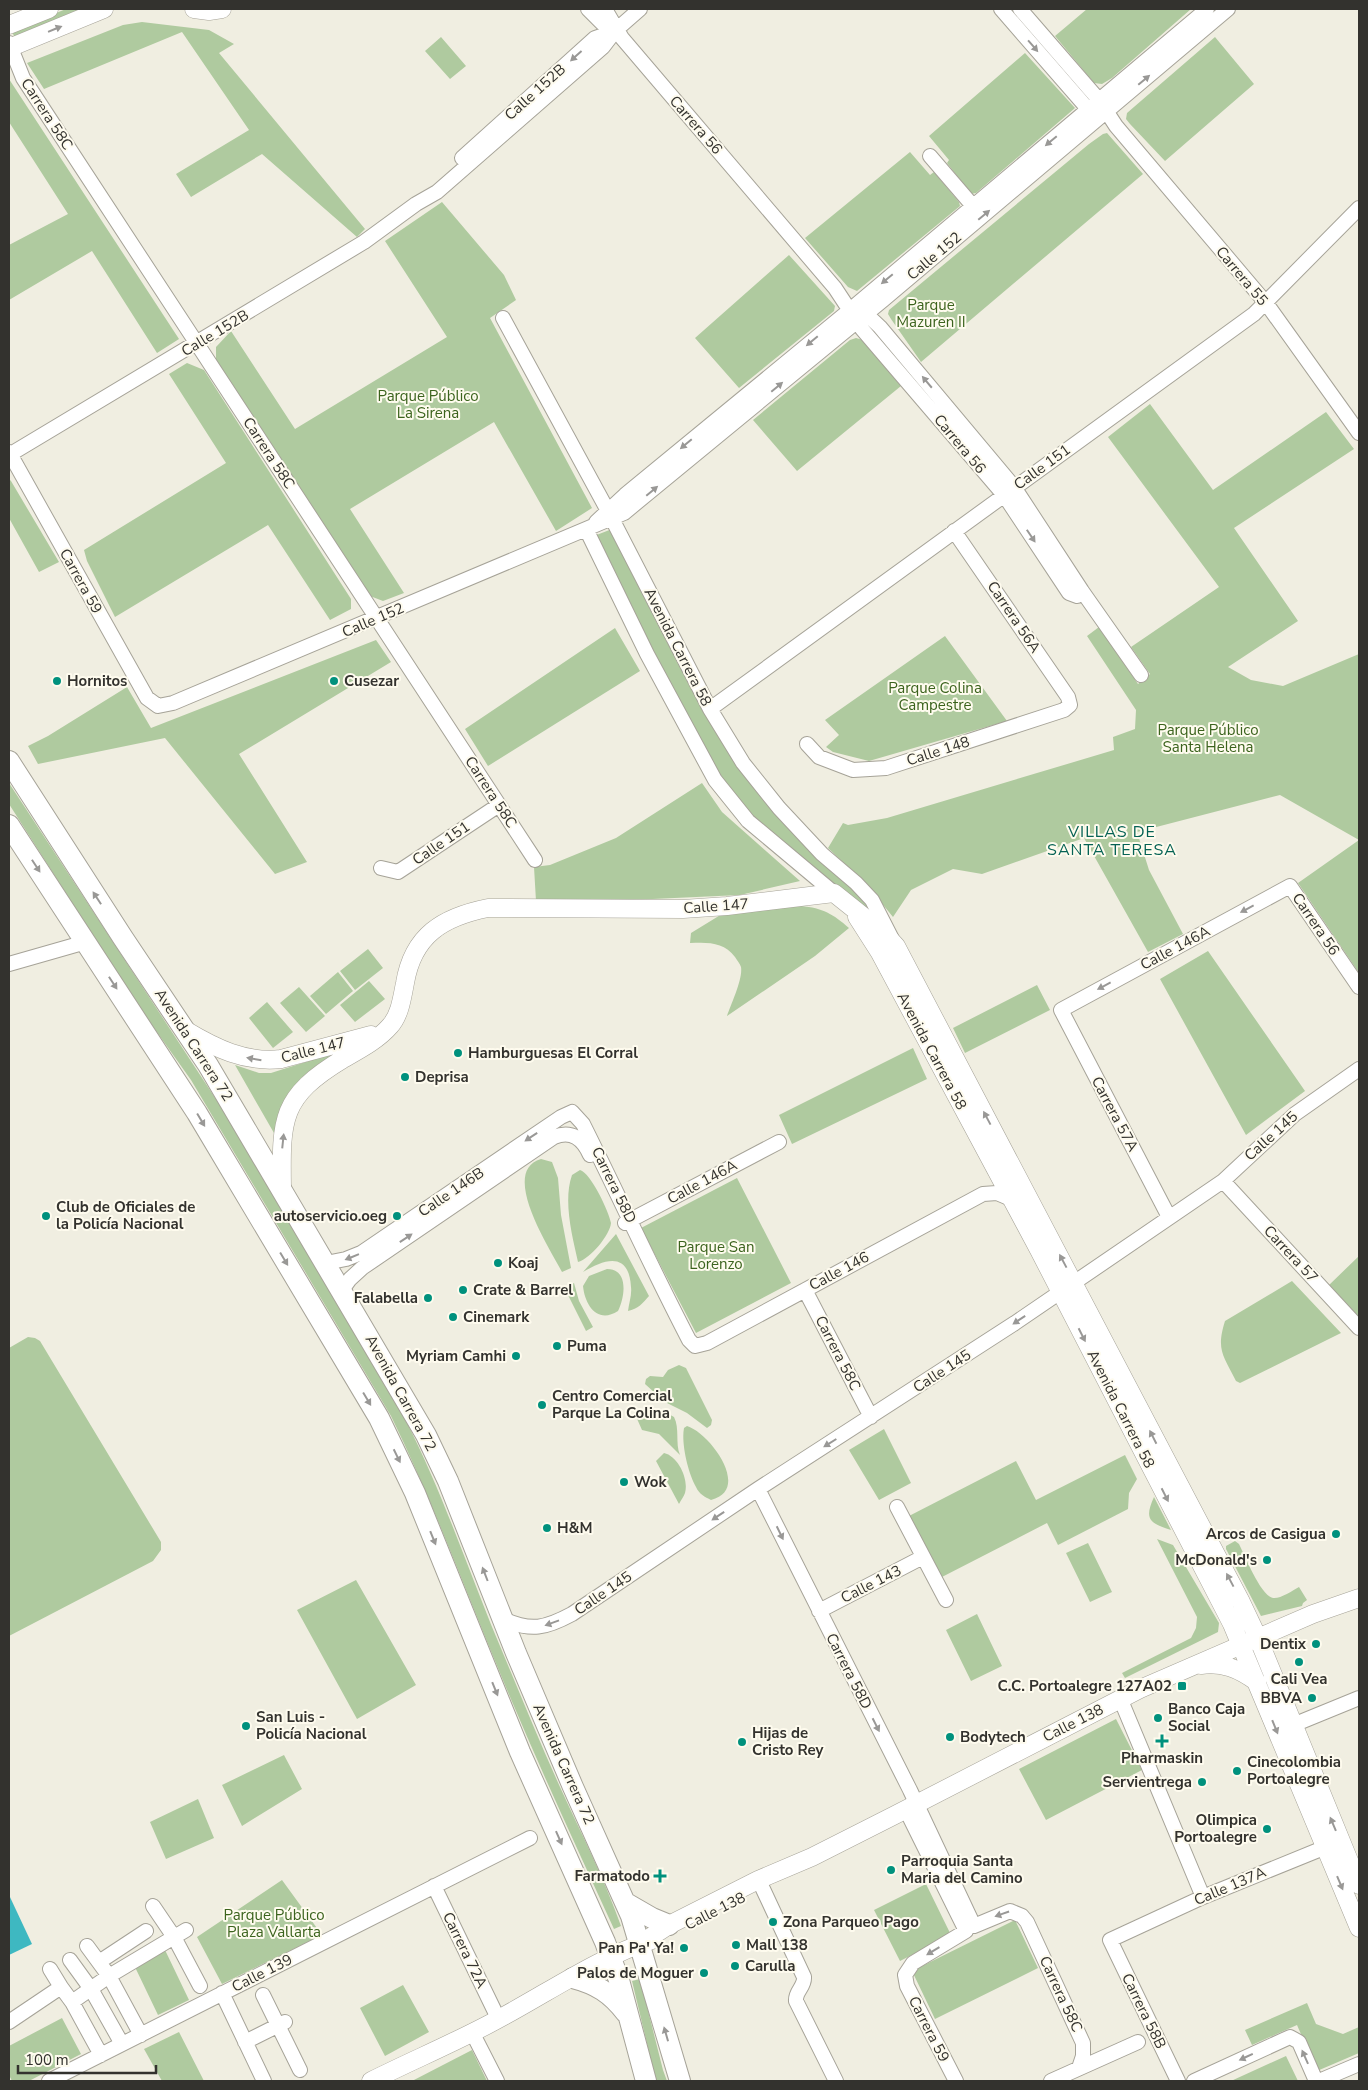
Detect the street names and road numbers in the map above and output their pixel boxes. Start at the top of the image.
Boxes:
street label: Calle 152B [500,59,570,125]
street label: Carrera 58C [16,74,78,154]
street label: Carrera 56 [665,91,727,159]
street label: Calle 152 [903,227,965,285]
street label: Carrera 55 [1211,242,1273,310]
street label: Calle 152B [177,305,253,361]
street label: Carrera 56 [929,410,991,478]
street label: Carrera 58C [238,413,300,493]
street label: Calle 151 [1010,440,1074,494]
street label: Carrera 59 [55,545,107,617]
street label: Carrera 56A [983,577,1045,657]
street label: Avenida Carrera 58 [640,584,716,710]
street label: Calle 152 [339,598,407,642]
street label: Calle 148 [904,731,972,771]
street label: Carrera 58C [460,752,522,832]
street label: Calle 151 [408,816,474,870]
street label: Carrera 56 [1288,889,1344,959]
street label: Calle 147 [683,894,749,918]
street label: Calle 146A [1137,921,1213,975]
street label: Avenida Carrera 72 [150,985,238,1105]
street label: Avenida Carrera 58 [893,989,971,1113]
street label: Calle 147 [279,1032,347,1068]
street label: Carrera 57A [1087,1073,1143,1155]
street label: Calle 145 [1240,1107,1302,1165]
street label: Carrera 58D [587,1143,641,1227]
street label: Calle 146A [664,1155,740,1209]
street label: Calle 146B [414,1163,488,1221]
street label: Carrera 57 [1259,1221,1323,1287]
street label: Calle 146 [805,1247,873,1295]
street label: Carrera 58C [811,1312,865,1394]
street label: Avenida Carrera 72 [361,1331,441,1455]
street label: Calle 145 [909,1345,975,1397]
street label: Avenida Carrera 58 [1083,1346,1159,1472]
street label: Calle 143 [837,1560,905,1608]
street label: Calle 145 [570,1566,636,1620]
street label: Carrera 58D [821,1630,877,1712]
street label: Calle 138 [1039,1699,1107,1747]
street label: Avenida Carrera 72 [528,1700,600,1828]
street label: Calle 137A [1191,1862,1269,1910]
street label: Calle 138 [681,1887,749,1935]
street label: Carrera 72A [438,1909,492,1991]
street label: Calle 139 [228,1949,296,1997]
street label: Carrera 58C [1035,1953,1087,2035]
street label: Carrera 58B [1117,1970,1171,2052]
street label: Carrera 59 [904,1993,954,2065]

